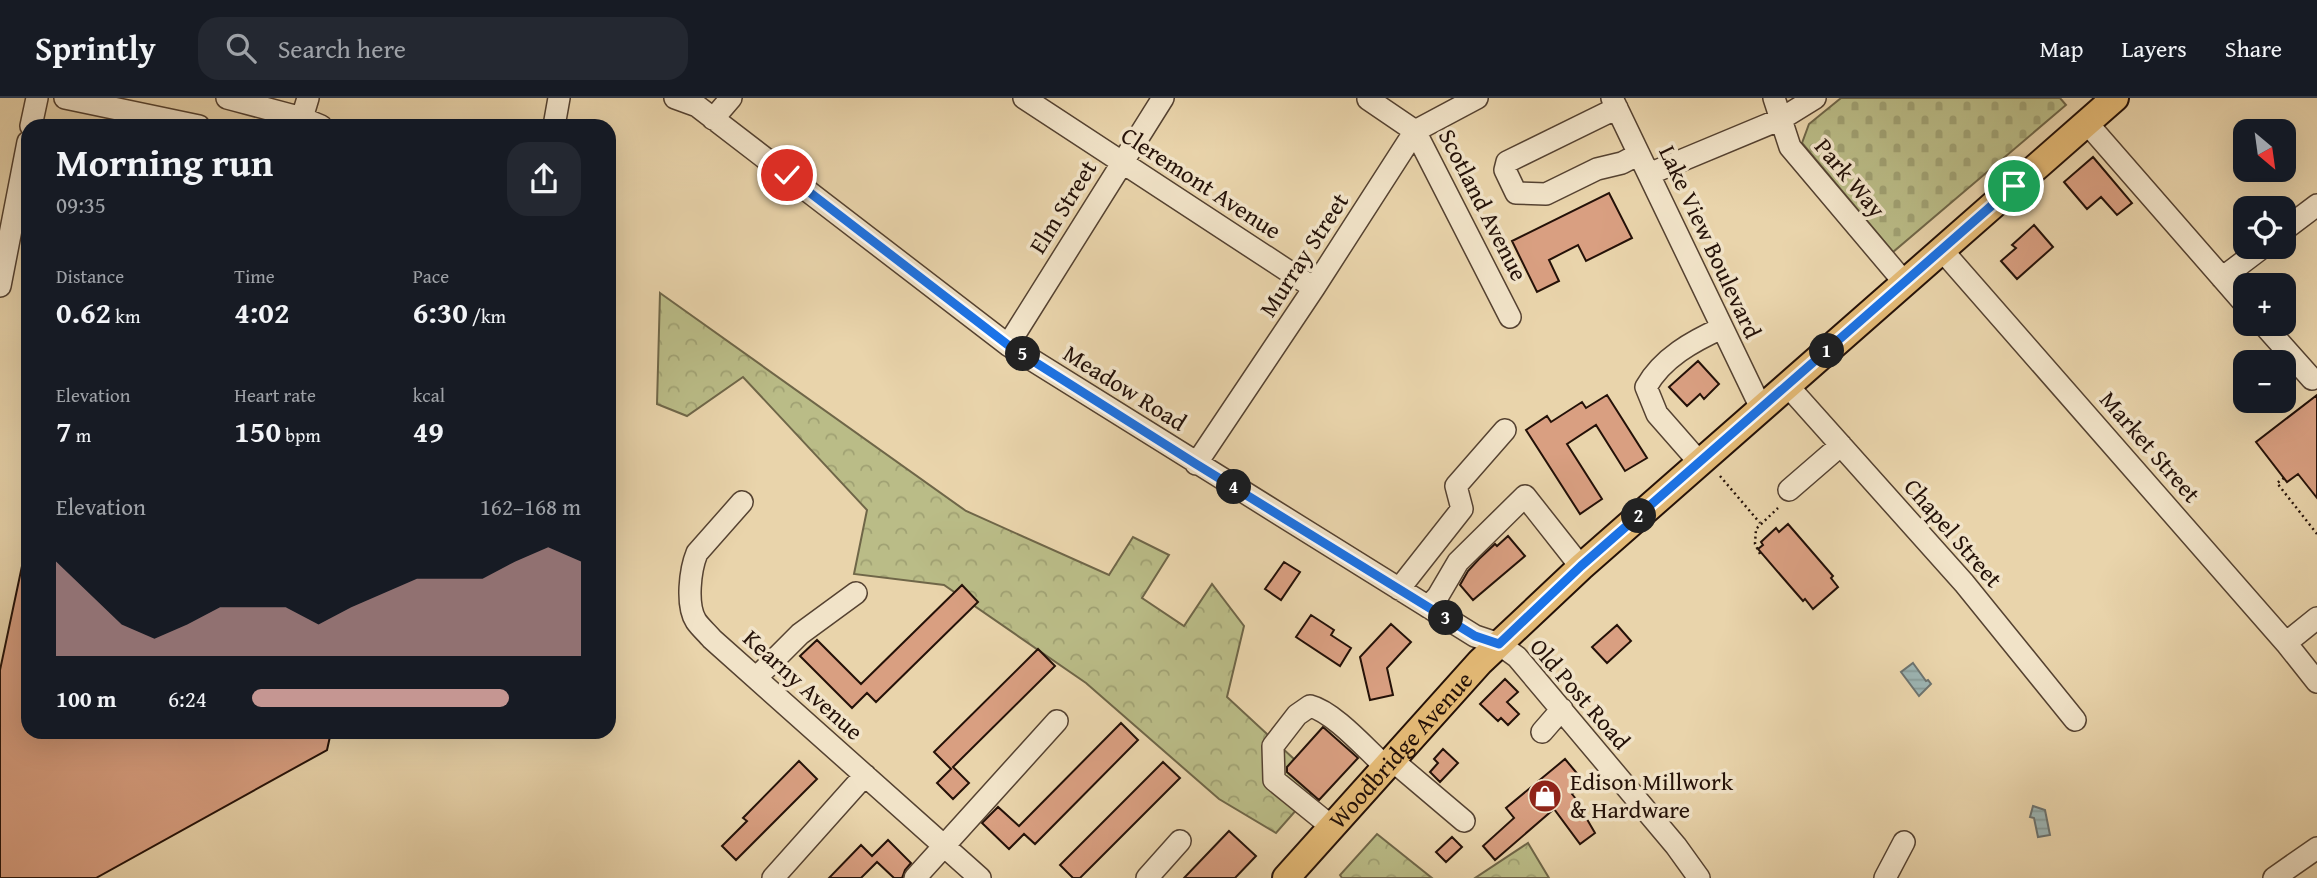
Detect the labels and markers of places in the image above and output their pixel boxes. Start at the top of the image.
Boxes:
pin [757,145,817,205]
pin [1984,156,2044,216]
pin: 1 [1810,334,1844,368]
pin: 5 [1006,336,1040,372]
pin: 4 [1216,470,1252,504]
pin: 2 [1622,498,1656,534]
pin: 3 [1428,601,1464,636]
place label: Edison Millwork & Hardware [1570,764,1734,827]
shop icon: Edison Millwork & Hardware [1526,777,1564,815]

